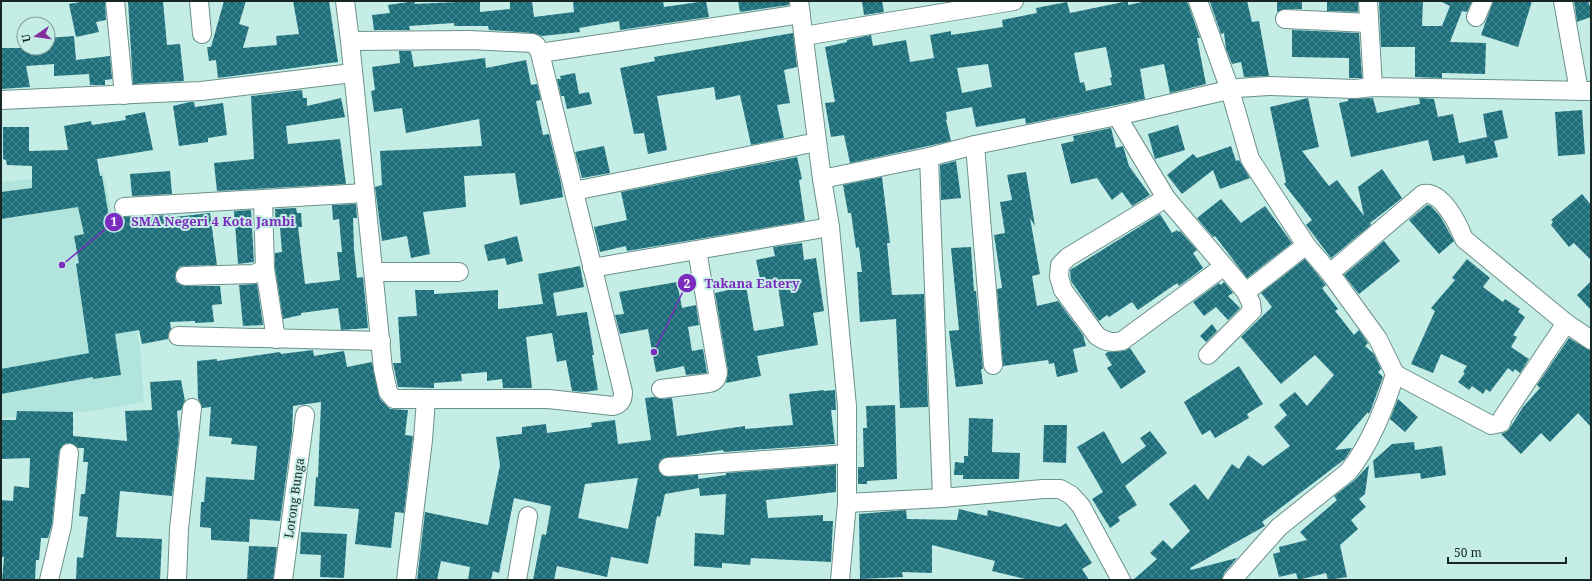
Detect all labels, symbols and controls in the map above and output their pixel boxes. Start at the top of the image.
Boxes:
north arrow [16,16,56,56]
text: U [17,32,34,44]
callout: SMA Negeri 4 Kota Jambi [104,209,303,234]
text: SMA Negeri 4 Kota Jambi [131,212,295,230]
text: 1 [111,213,118,230]
callout: Takana Eatery [677,271,808,296]
text: Takana Eatery [704,274,800,292]
text: 2 [684,275,691,292]
street label: Lorong Bunga [280,457,308,539]
scale bar [1448,539,1566,565]
text: 50 m [1454,544,1482,561]

